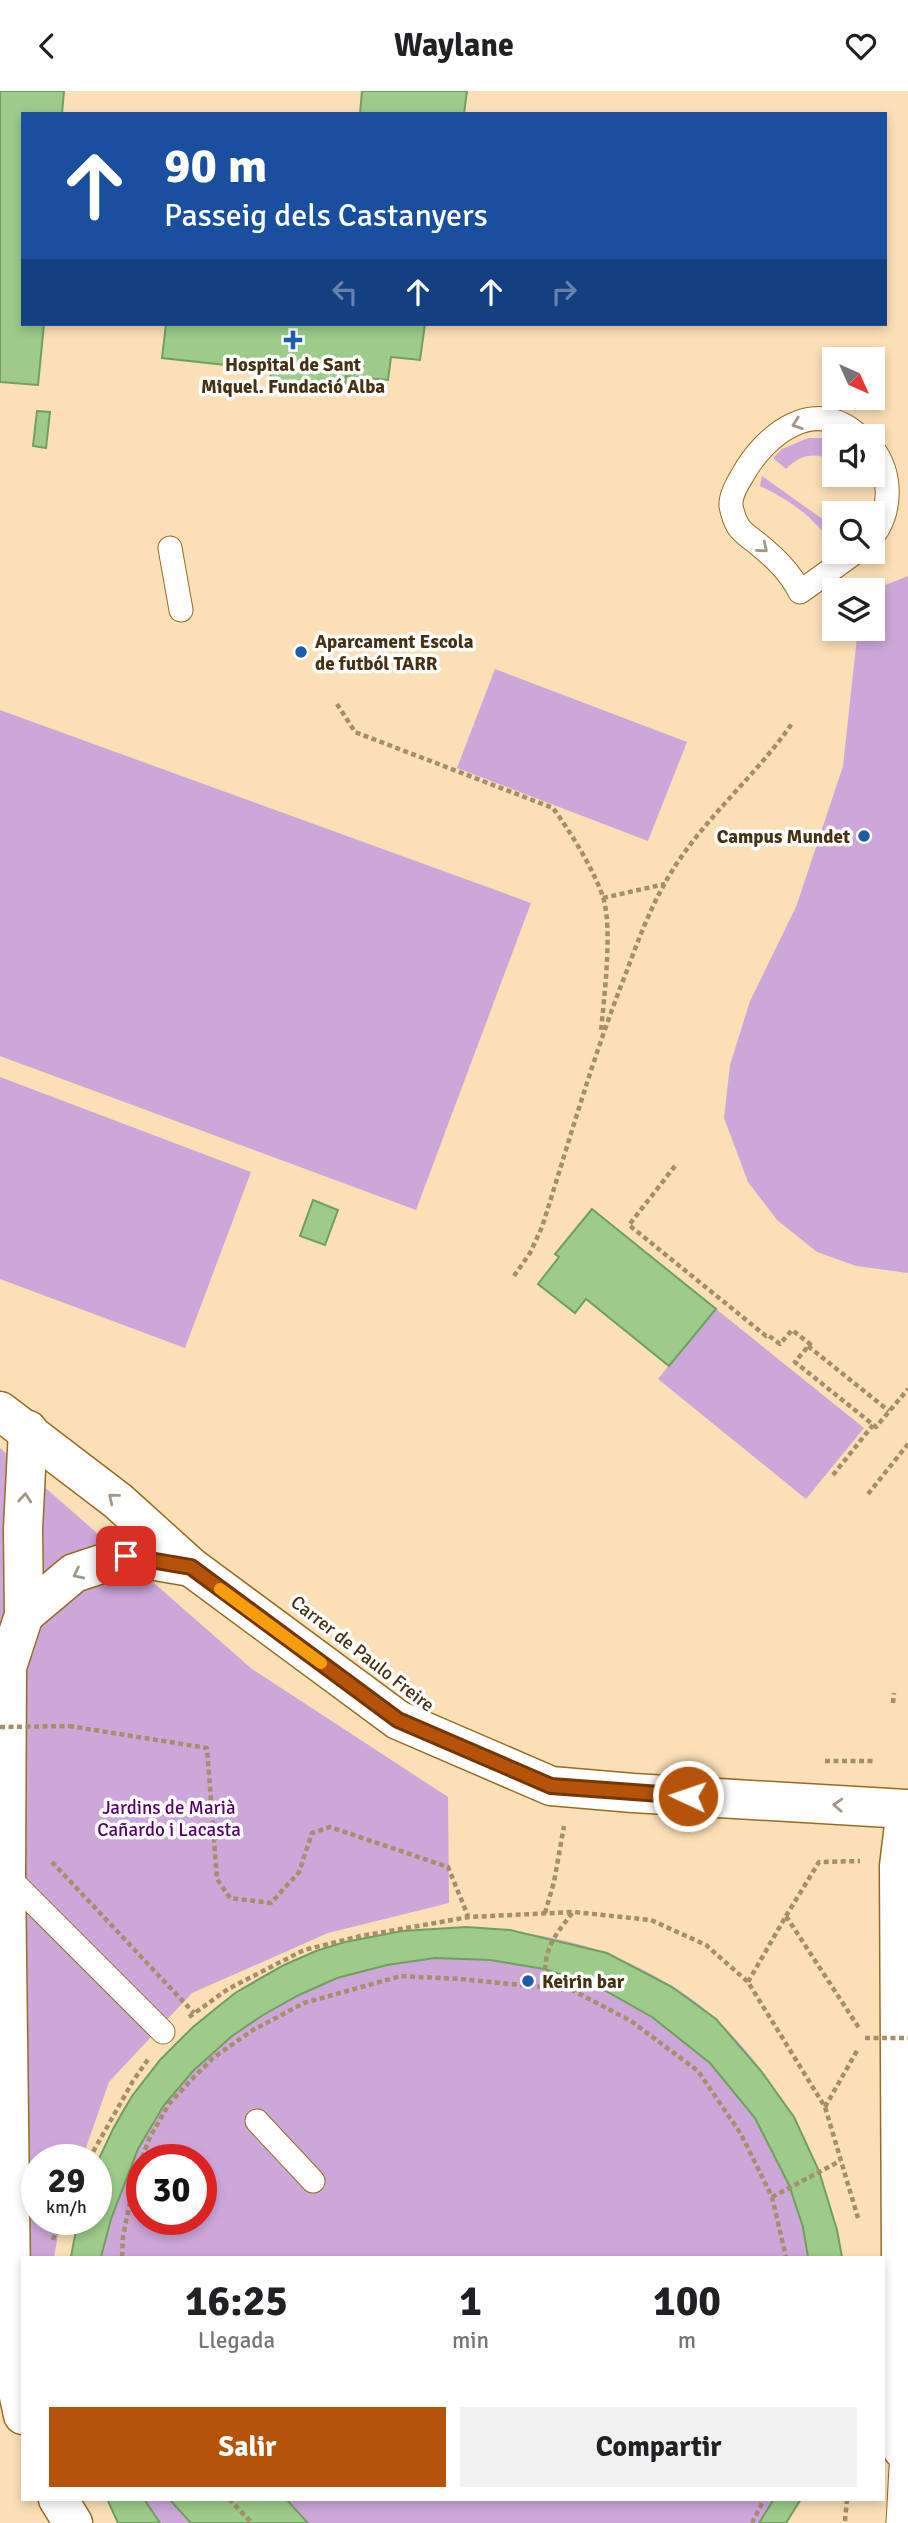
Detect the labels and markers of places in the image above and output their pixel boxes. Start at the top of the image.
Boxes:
marker: Hospital de Sant Miquel. Fundació Alba [283,330,303,350]
place label: Hospital de Sant Miquel. Fundació Alba [201,353,385,399]
place label: Aparcament Escola de futból TARR [315,630,474,676]
marker: Aparcament Escola de futból TARR [293,644,309,660]
place label: Campus Mundet [717,825,850,849]
marker: Campus Mundet [856,828,872,844]
pin [96,1526,156,1586]
place label: Keirin bar [542,1970,625,1994]
marker: Keirin bar [520,1973,536,1989]

